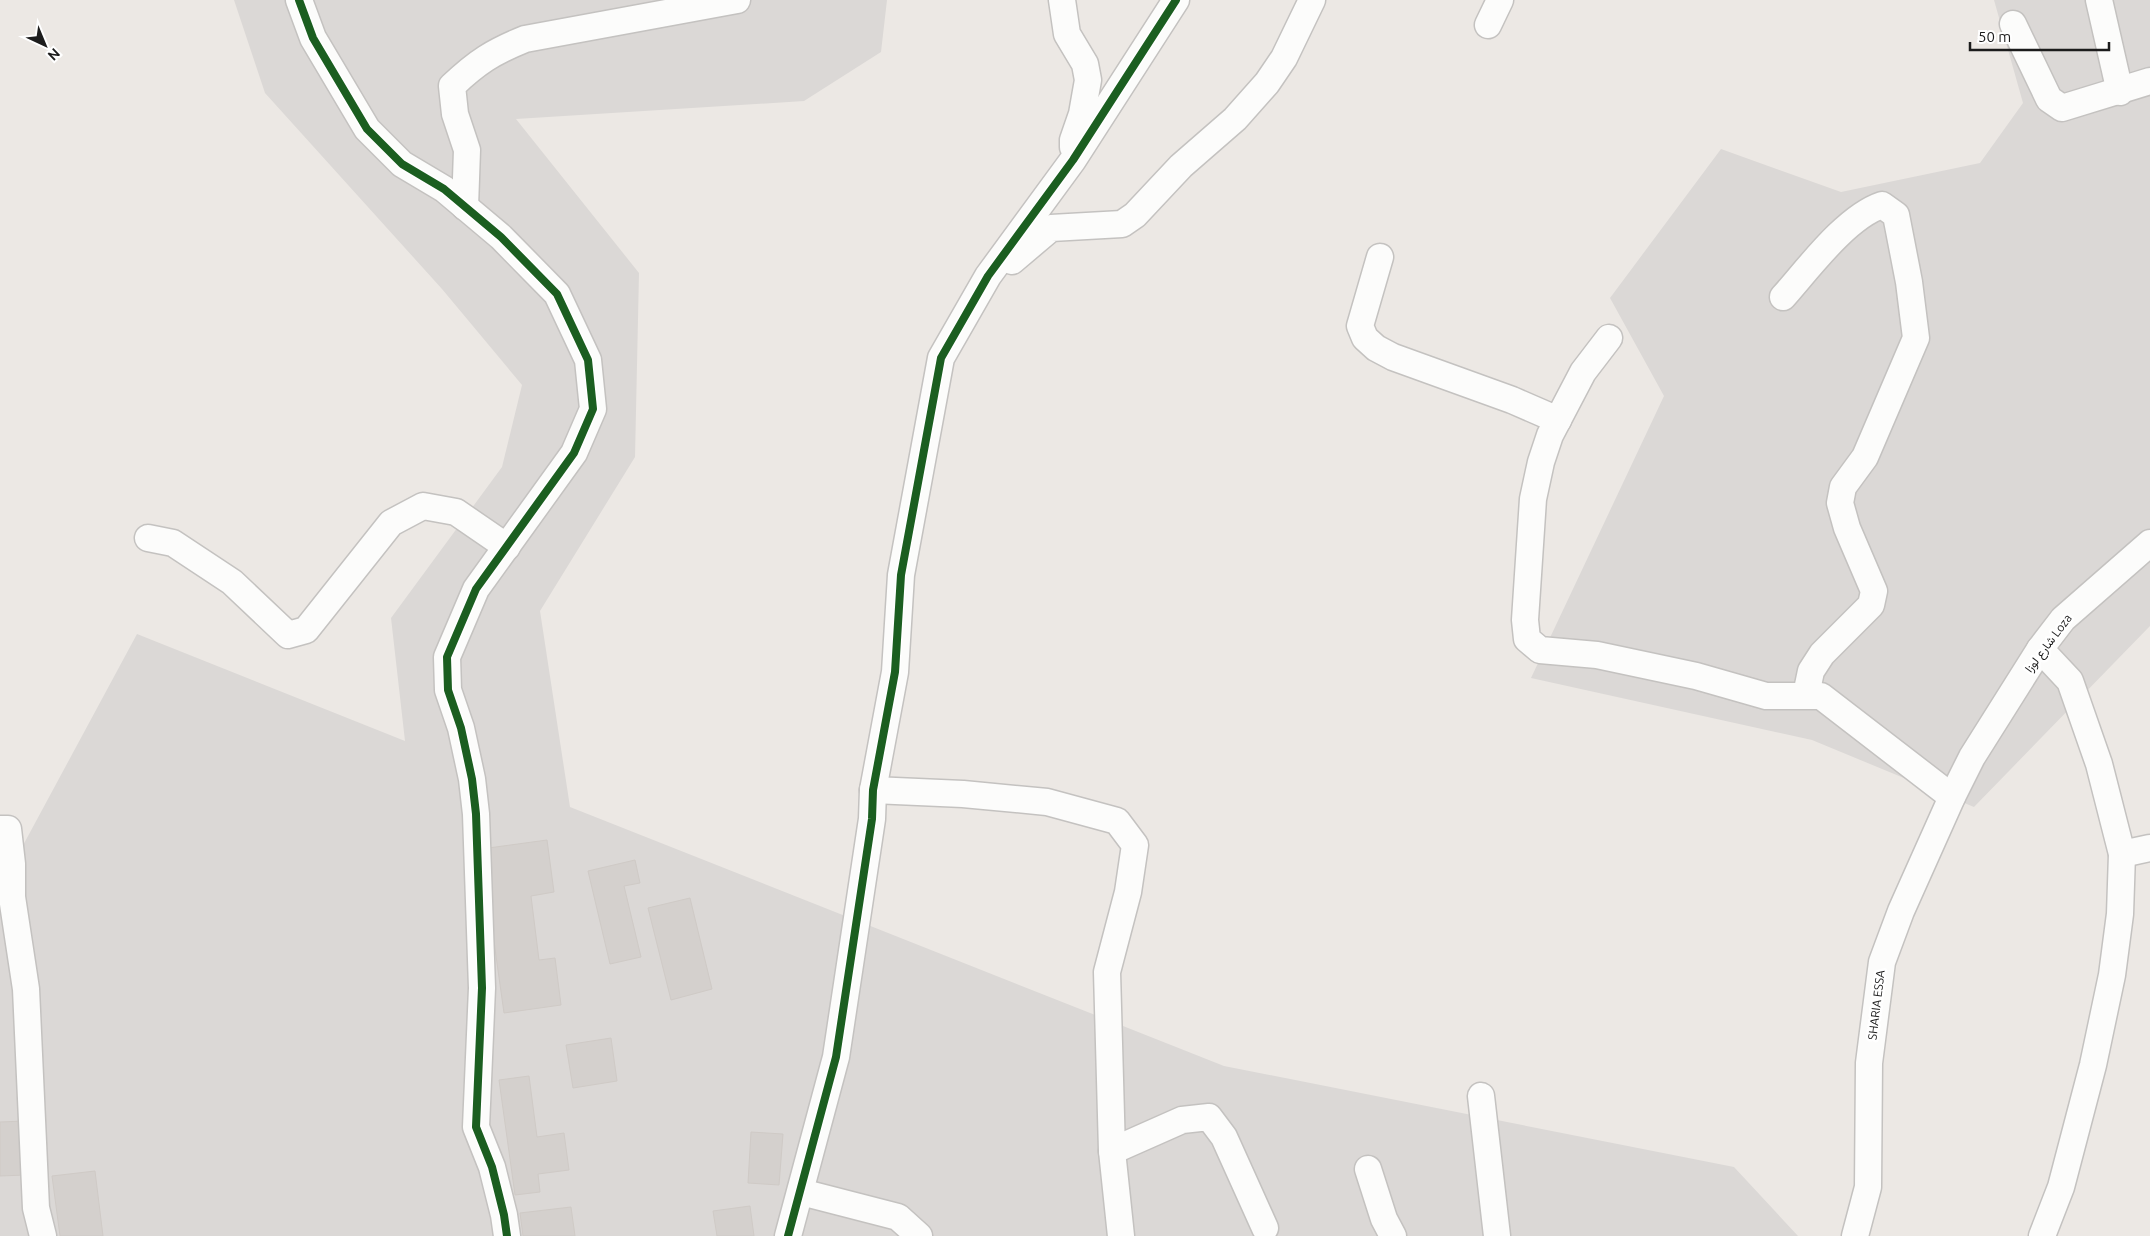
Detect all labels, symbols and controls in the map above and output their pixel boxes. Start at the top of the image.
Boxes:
north arrow [20,20,70,70]
scale bar [1970,20,2109,52]
text: 50 m [1978,28,2011,45]
text: N [45,45,63,64]
street label: شارع لوزا Loza [2022,611,2076,676]
street label: SHARIA ESSA [1865,969,1887,1041]

